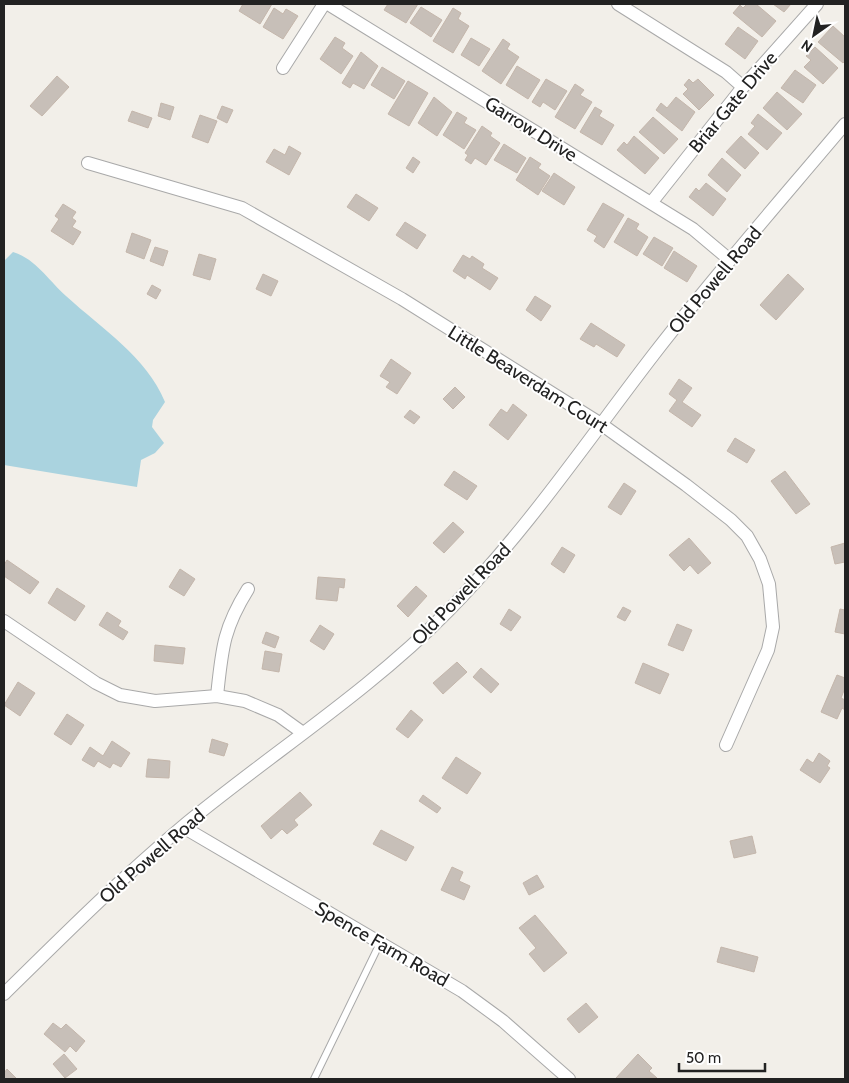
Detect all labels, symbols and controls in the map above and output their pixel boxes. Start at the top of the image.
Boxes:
north arrow [789,10,839,60]
text: N [798,36,816,56]
street label: Briar Gate Drive [684,46,782,157]
street label: Garrow Drive [481,92,582,167]
street label: Old Powell Road [664,222,766,338]
street label: Little Beaverdam Court [444,320,613,438]
street label: Old Powell Road [407,538,515,650]
street label: Old Powell Road [94,804,210,908]
street label: Spence Farm Road [311,896,453,992]
scale bar [679,1040,765,1072]
text: 50 m [686,1049,721,1067]

